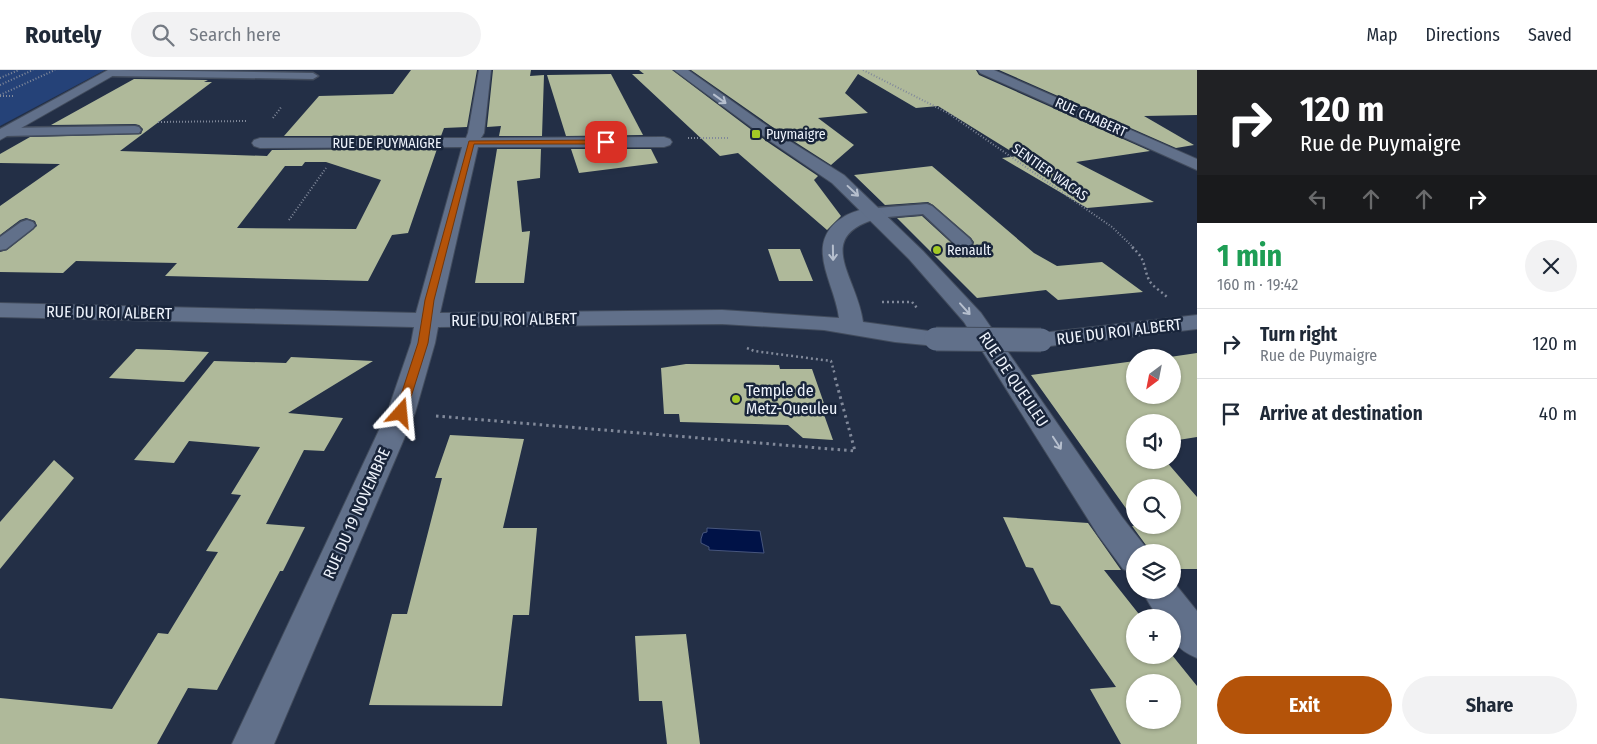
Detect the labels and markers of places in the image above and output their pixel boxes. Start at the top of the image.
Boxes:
pin [585,121,627,163]
place label: Puymaigre [766,126,826,143]
marker: Puymaigre [750,128,762,140]
place label: Renault [947,242,992,259]
marker: Renault [931,244,943,256]
place label: Temple de Metz-Queuleu [746,381,837,418]
marker: Temple de Metz-Queuleu [730,393,742,405]

